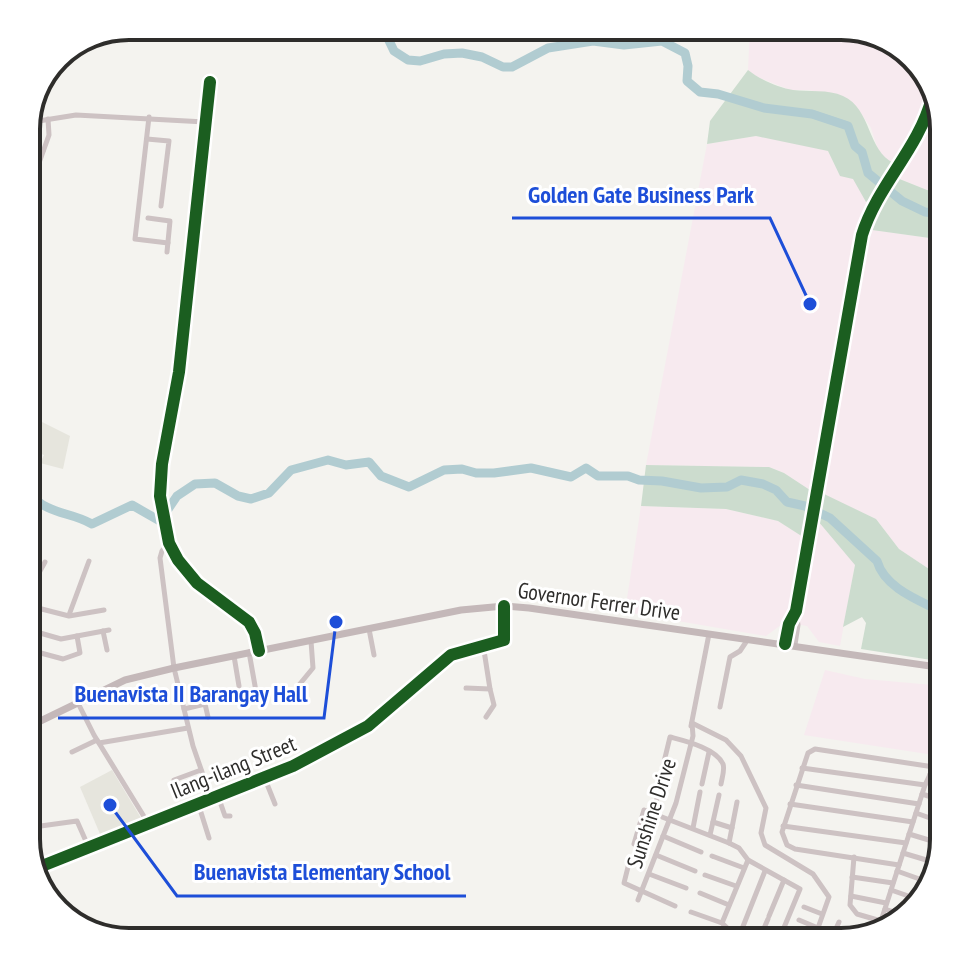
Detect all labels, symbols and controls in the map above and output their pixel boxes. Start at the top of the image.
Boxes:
callout: Golden Gate Business Park [512,170,770,218]
text: Golden Gate Business Park [528,179,754,210]
street label: Governor Ferrer Drive [516,576,682,626]
callout: Buenavista II Barangay Hall [58,670,324,718]
text: Buenavista II Barangay Hall [74,678,308,709]
street label: Ilang-ilang Street [166,729,300,805]
street label: Sunshine Drive [620,755,682,871]
callout: Buenavista Elementary School [177,848,466,896]
text: Buenavista Elementary School [194,856,450,887]

